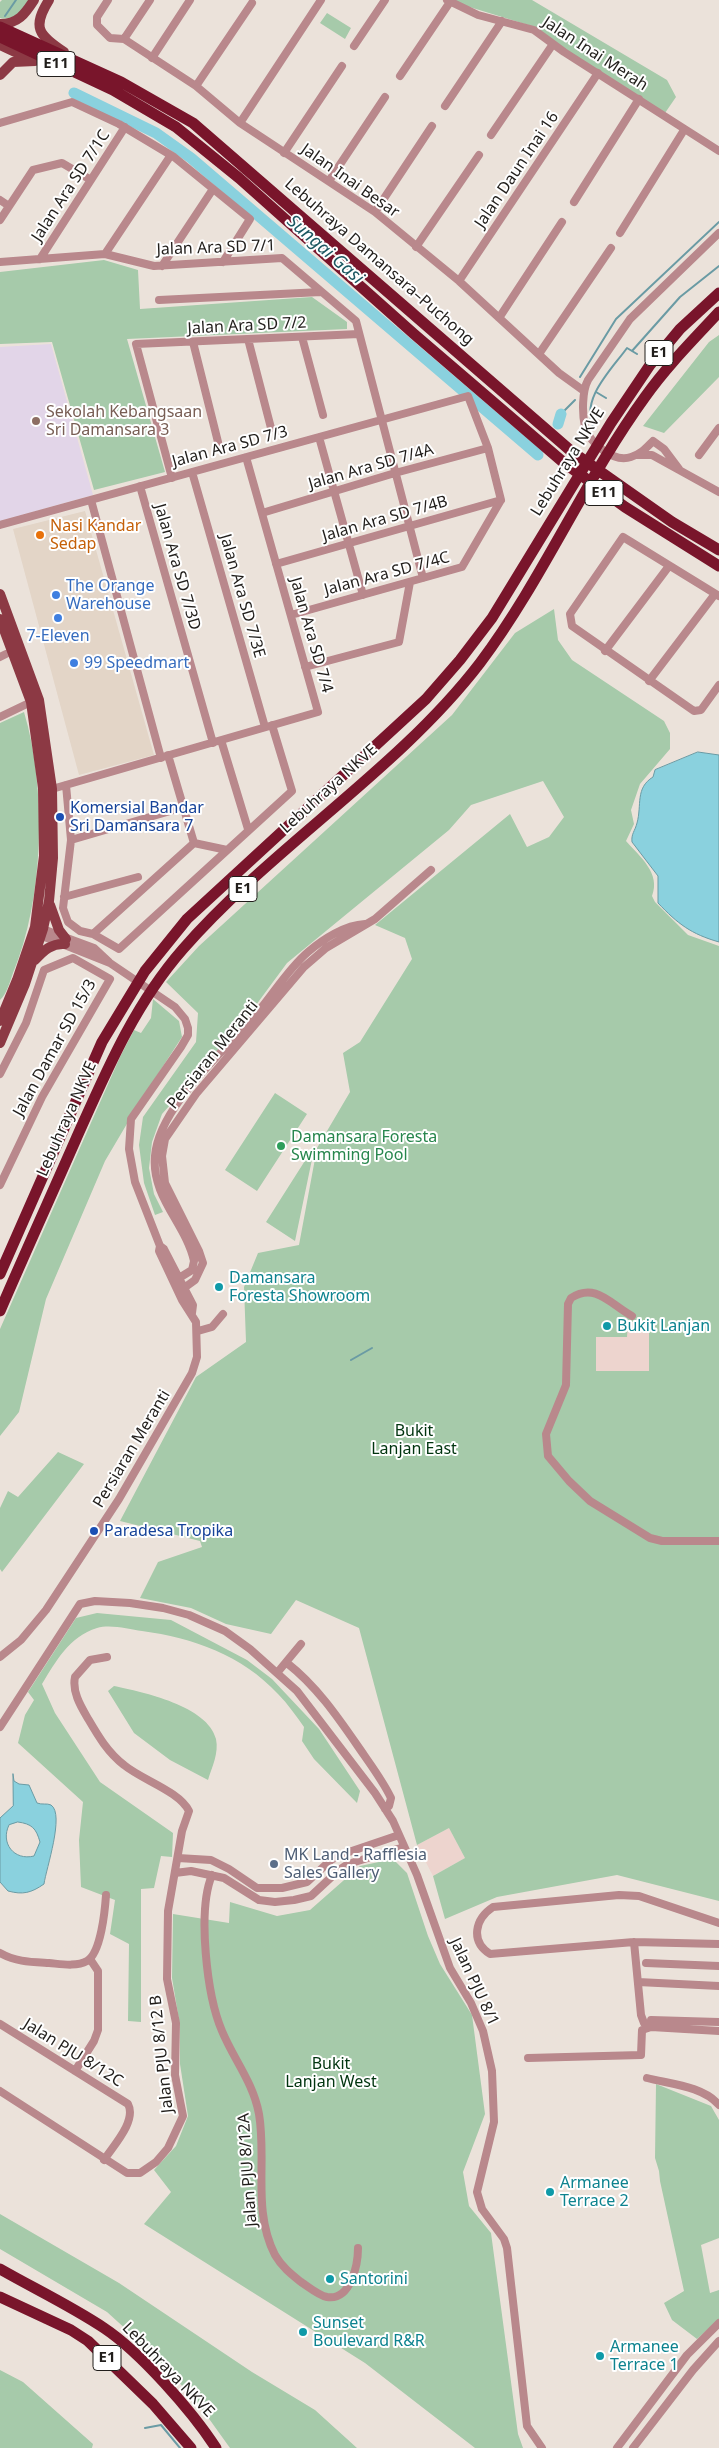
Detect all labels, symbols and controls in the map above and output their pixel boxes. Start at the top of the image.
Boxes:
street label: Jalan Inai Merah [539,13,651,95]
road number: E11 [37,52,75,76]
street label: Jalan Daun Inai 16 [471,108,563,232]
street label: Jalan Ara SD 7/1C [28,127,114,245]
street label: Jalan Inai Besar [297,140,403,222]
street label: Lebuhraya Damansara–Puchong [280,175,478,349]
water label: Sungai Gasi [282,211,368,289]
street label: Jalan Ara SD 7/1 [156,236,276,260]
street label: Jalan Ara SD 7/2 [187,313,307,339]
road number: E1 [645,340,673,366]
place label: Sekolah Kebangsaan Sri Damansara 3 [46,402,202,440]
street label: Lebuhraya NKVE [527,404,609,520]
marker: Sekolah Kebangsaan Sri Damansara 3 [30,415,42,427]
street label: Jalan Ara SD 7/3 [170,422,290,472]
street label: Jalan Ara SD 7/4A [306,440,436,494]
road number: E11 [585,480,623,506]
street label: Jalan Ara SD 7/4B [320,492,450,546]
street label: Jalan Ara SD 7/3D [150,502,204,632]
place label: Nasi Kandar Sedap [50,516,141,554]
marker: Nasi Kandar Sedap [34,529,46,541]
street label: Jalan Ara SD 7/3E [215,532,269,660]
street label: Jalan Ara SD 7/4C [322,548,452,600]
street label: Jalan Ara SD 7/4 [285,575,337,695]
place label: The Orange Warehouse [66,576,154,614]
marker: The Orange Warehouse [50,589,62,601]
marker: 7-Eleven [52,612,64,624]
place label: 7-Eleven [26,626,90,646]
place label: 99 Speedmart [84,653,189,673]
marker: 99 Speedmart [68,657,80,669]
street label: Lebuhraya NKVE [276,740,382,838]
place label: Komersial Bandar Sri Damansara 7 [70,798,204,836]
marker: Komersial Bandar Sri Damansara 7 [54,811,66,823]
road number: E1 [229,876,257,902]
street label: Jalan Damar SD 15/3 [9,976,101,1120]
street label: Persiaran Meranti [163,997,263,1113]
street label: Lebuhraya NKVE [33,1058,101,1180]
place label: Damansara Foresta Swimming Pool [291,1127,437,1165]
marker: Damansara Foresta Swimming Pool [275,1140,287,1152]
place label: Damansara Foresta Showroom [229,1268,370,1306]
marker: Damansara Foresta Showroom [213,1281,225,1293]
place label: Bukit Lanjan [617,1316,710,1336]
marker: Bukit Lanjan [601,1320,613,1332]
street label: Persiaran Meranti [89,1387,175,1511]
park label: Bukit Lanjan East [371,1421,457,1459]
place label: Paradesa Tropika [104,1521,233,1541]
marker: Paradesa Tropika [88,1525,100,1537]
place label: MK Land - Rafflesia Sales Gallery [284,1845,427,1883]
marker: MK Land - Rafflesia Sales Gallery [268,1858,280,1870]
street label: Jalan PJU 8/1 [445,1935,503,2029]
street label: Jalan PJU 8/12 B [146,1994,178,2114]
street label: Jalan PJU 8/12C [20,2015,126,2091]
park label: Bukit Lanjan West [285,2054,377,2092]
street label: Jalan PJU 8/12A [234,2112,262,2228]
place label: Armanee Terrace 2 [560,2173,629,2211]
marker: Armanee Terrace 2 [544,2186,556,2198]
place label: Santorini [340,2269,408,2289]
marker: Santorini [324,2273,336,2285]
place label: Sunset Boulevard R&R [313,2313,425,2351]
street label: Lebuhraya NKVE [118,2319,218,2421]
marker: Sunset Boulevard R&R [297,2326,309,2338]
place label: Armanee Terrace 1 [610,2337,679,2375]
road number: E1 [93,2346,121,2370]
marker: Armanee Terrace 1 [594,2350,606,2362]

